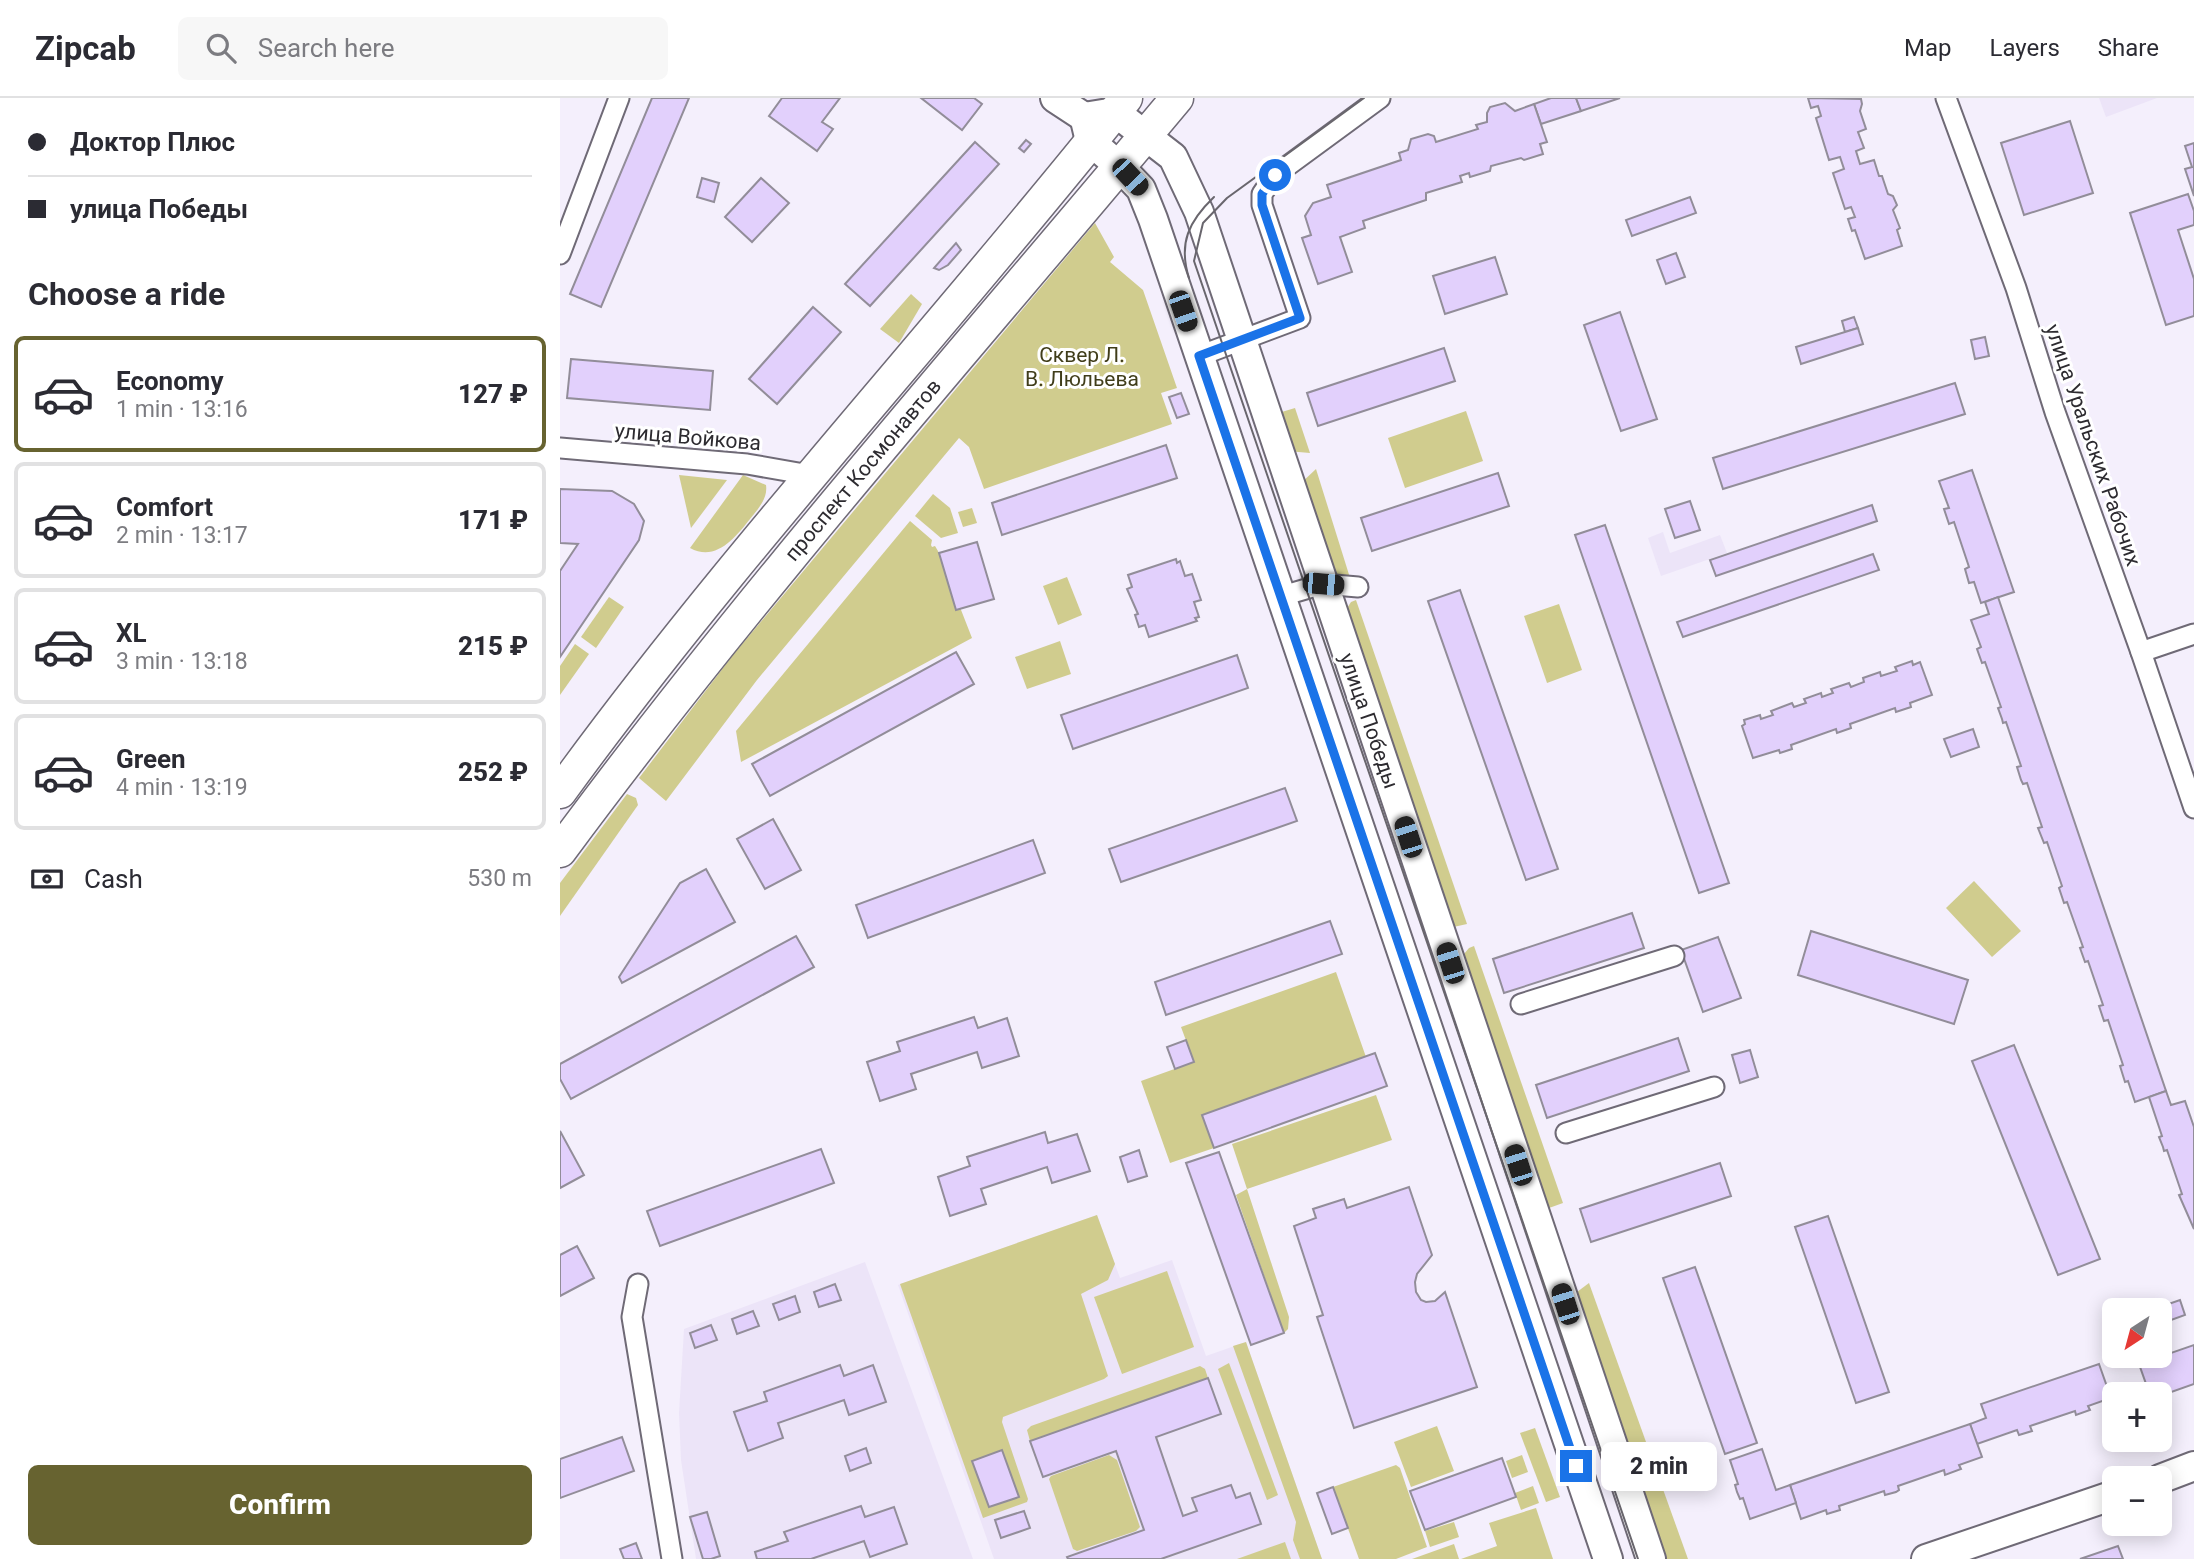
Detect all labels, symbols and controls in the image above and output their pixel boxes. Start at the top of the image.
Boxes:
search box [178,17,668,80]
text: Zipcab [35,29,136,68]
icon: search [202,29,240,67]
text: Search here [258,33,395,63]
text: Map [1904,34,1952,62]
text: Layers [1990,34,2060,62]
text: Share [2098,34,2159,62]
text: Доктор Плюс [70,127,235,157]
car [1108,154,1153,200]
route start [1259,159,1291,191]
text: улица Победы [70,194,248,224]
text: Choose a ride [28,275,225,313]
car [1167,288,1200,334]
street label: улица Уральских Рабочих [2040,321,2146,569]
park label: Сквер Л. В. Люльева [1025,343,1139,391]
icon: car [32,363,95,426]
text: Economy [116,366,223,396]
street label: проспект Космонавтов [780,374,946,566]
text: 127 ₽ [458,379,528,409]
text: 1 min · 13:16 [116,396,248,423]
street label: улица Войкова [614,419,762,455]
icon: car [32,489,95,552]
text: Comfort [116,492,213,522]
text: 171 ₽ [458,505,528,535]
text: 2 min · 13:17 [116,522,248,549]
car [1302,572,1345,596]
icon: car [32,615,95,678]
text: XL [116,618,147,648]
text: 215 ₽ [458,631,528,661]
text: 3 min · 13:18 [116,648,248,675]
street label: улица Победы [1335,650,1403,792]
icon: car [32,741,95,804]
text: Green [116,744,186,774]
text: 252 ₽ [458,757,528,787]
text: 4 min · 13:19 [116,774,248,801]
car [1392,814,1425,860]
icon: cash [28,860,66,898]
text: Cash [84,864,143,894]
text: 530 m [467,865,532,892]
car [1434,940,1467,986]
car [1502,1142,1535,1188]
car [1549,1281,1582,1327]
north arrow [2102,1298,2172,1368]
map controls [2102,1298,2172,1536]
button: + [2102,1382,2172,1452]
callout: 2 min [1600,1442,1716,1490]
route end [1560,1450,1592,1482]
text: 2 min [1630,1453,1688,1480]
button: Confirm [28,1465,532,1545]
button: − [2102,1466,2172,1536]

